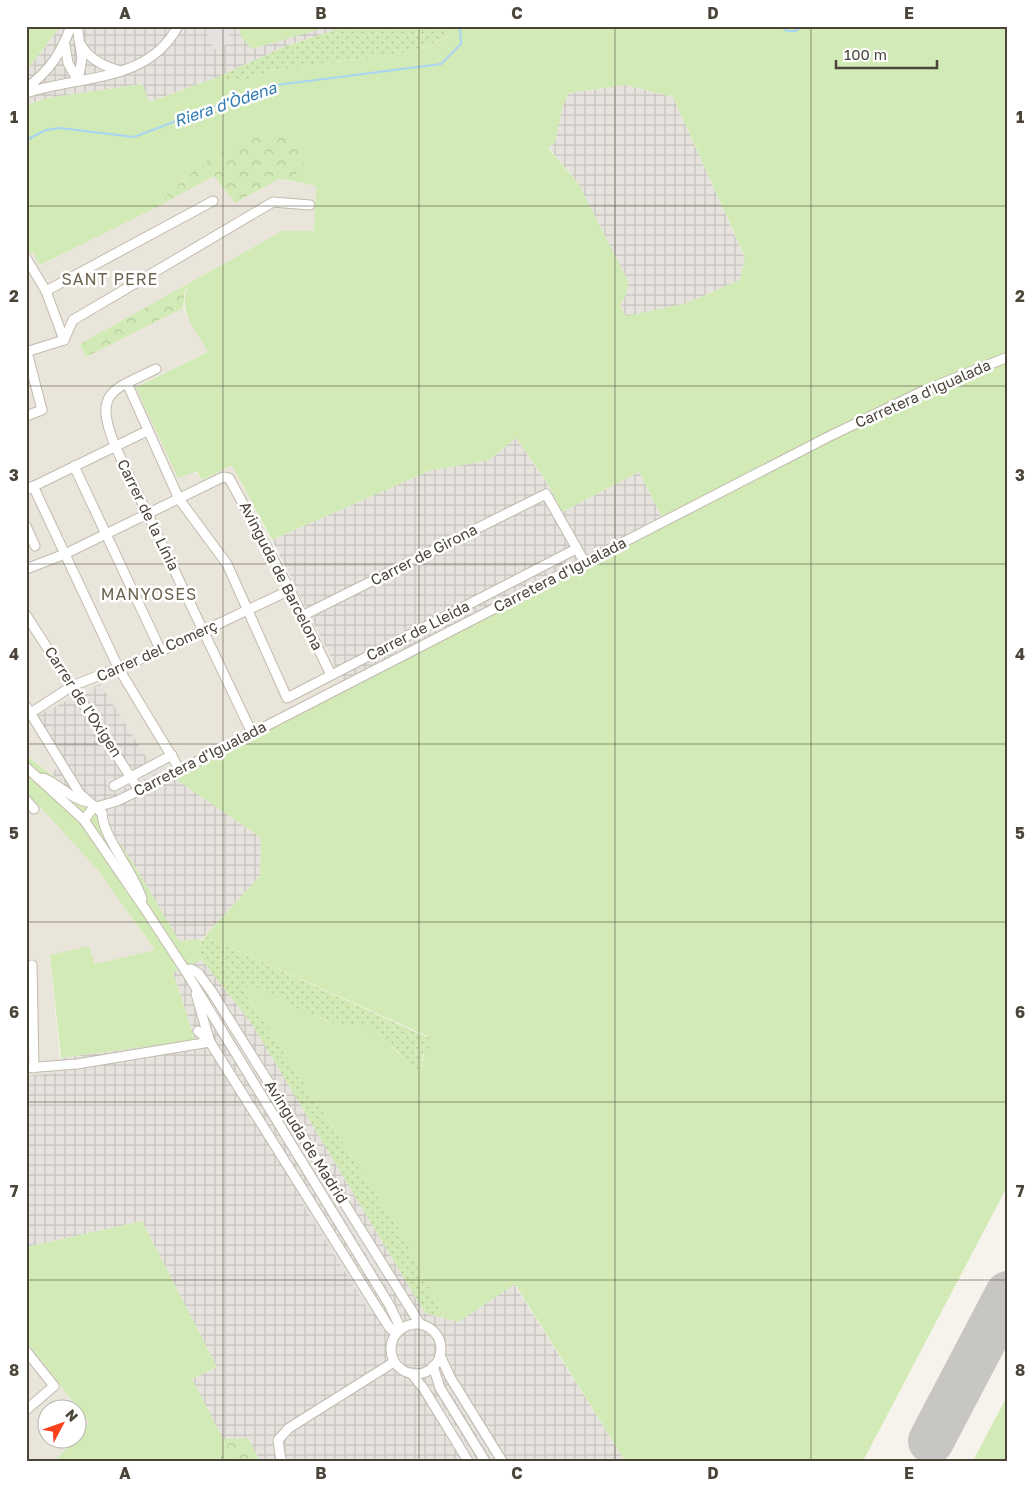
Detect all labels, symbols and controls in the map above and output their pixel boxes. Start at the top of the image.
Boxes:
text: A [119,3,131,23]
text: B [315,3,327,23]
text: C [511,3,523,23]
text: D [707,3,719,23]
text: E [904,3,914,23]
scale bar [836,38,938,70]
text: 100 m [844,45,887,63]
water label: Riera d'Òdena [171,77,280,131]
text: 1 [10,107,18,127]
text: 1 [1016,107,1024,127]
district label: SANT PERE [62,269,158,289]
text: 2 [9,286,19,306]
text: 2 [1015,286,1025,306]
street label: Carretera d'Igualada [852,355,993,431]
street label: Carrer de la Línia [114,456,184,573]
text: 3 [9,465,19,485]
text: 3 [1015,465,1025,485]
street label: Avinguda de Barcelona [236,498,327,653]
street label: Carrer de Girona [367,519,480,589]
street label: Carretera d'Igualada [490,533,629,615]
district label: MANYOSES [101,584,197,604]
street label: Carrer de Lleida [363,596,472,664]
street label: Carrer del Comerç [94,615,220,685]
street label: Carrer de l'Oxigen [41,643,126,760]
text: 4 [9,644,19,664]
text: 4 [1015,644,1025,664]
street label: Carretera d'Igualada [130,717,269,799]
text: 5 [9,823,19,843]
text: 5 [1015,823,1025,843]
text: 6 [9,1002,19,1022]
text: 6 [1015,1002,1025,1022]
street label: Avinguda de Madrid [262,1077,352,1206]
text: 7 [10,1181,19,1201]
text: 7 [1016,1181,1025,1201]
text: 8 [9,1360,19,1380]
text: 8 [1015,1360,1025,1380]
north arrow [38,1400,88,1450]
text: N [62,1406,82,1425]
text: A [119,1463,131,1483]
text: B [315,1463,327,1483]
text: C [511,1463,523,1483]
text: D [707,1463,719,1483]
text: E [904,1463,914,1483]

